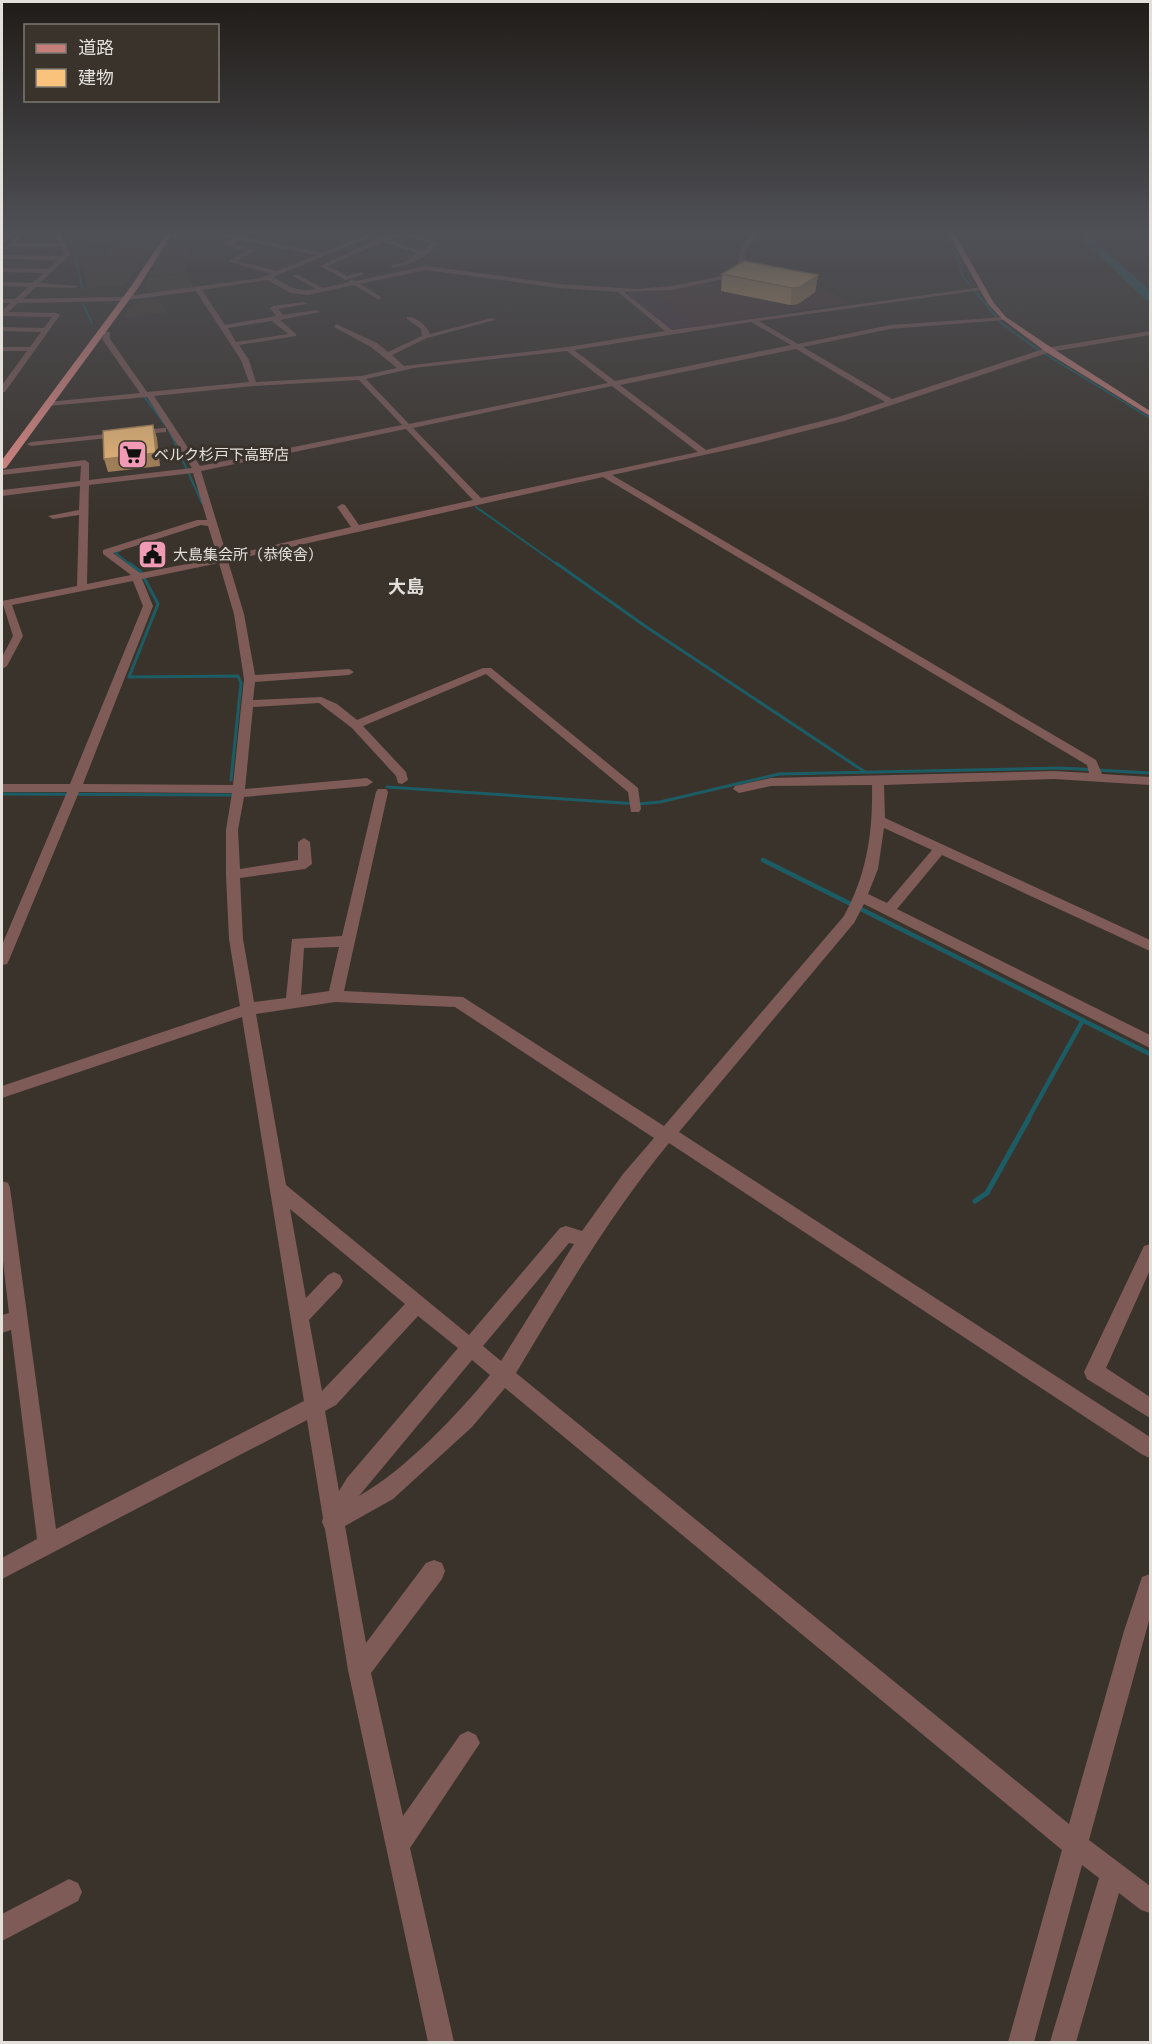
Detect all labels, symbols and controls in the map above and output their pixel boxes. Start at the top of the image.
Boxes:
legend [24,24,219,102]
text: 道路 [78,36,114,59]
text: 建物 [78,66,114,89]
supermarket icon: ベルク杉戸下高野店 [117,439,149,471]
place label: ベルク杉戸下高野店 [154,445,289,464]
public building icon: 大島集会所（恭倹舎） [136,539,168,571]
place label: 大島集会所（恭倹舎） [173,545,323,564]
district label: 大島 [388,575,424,598]

